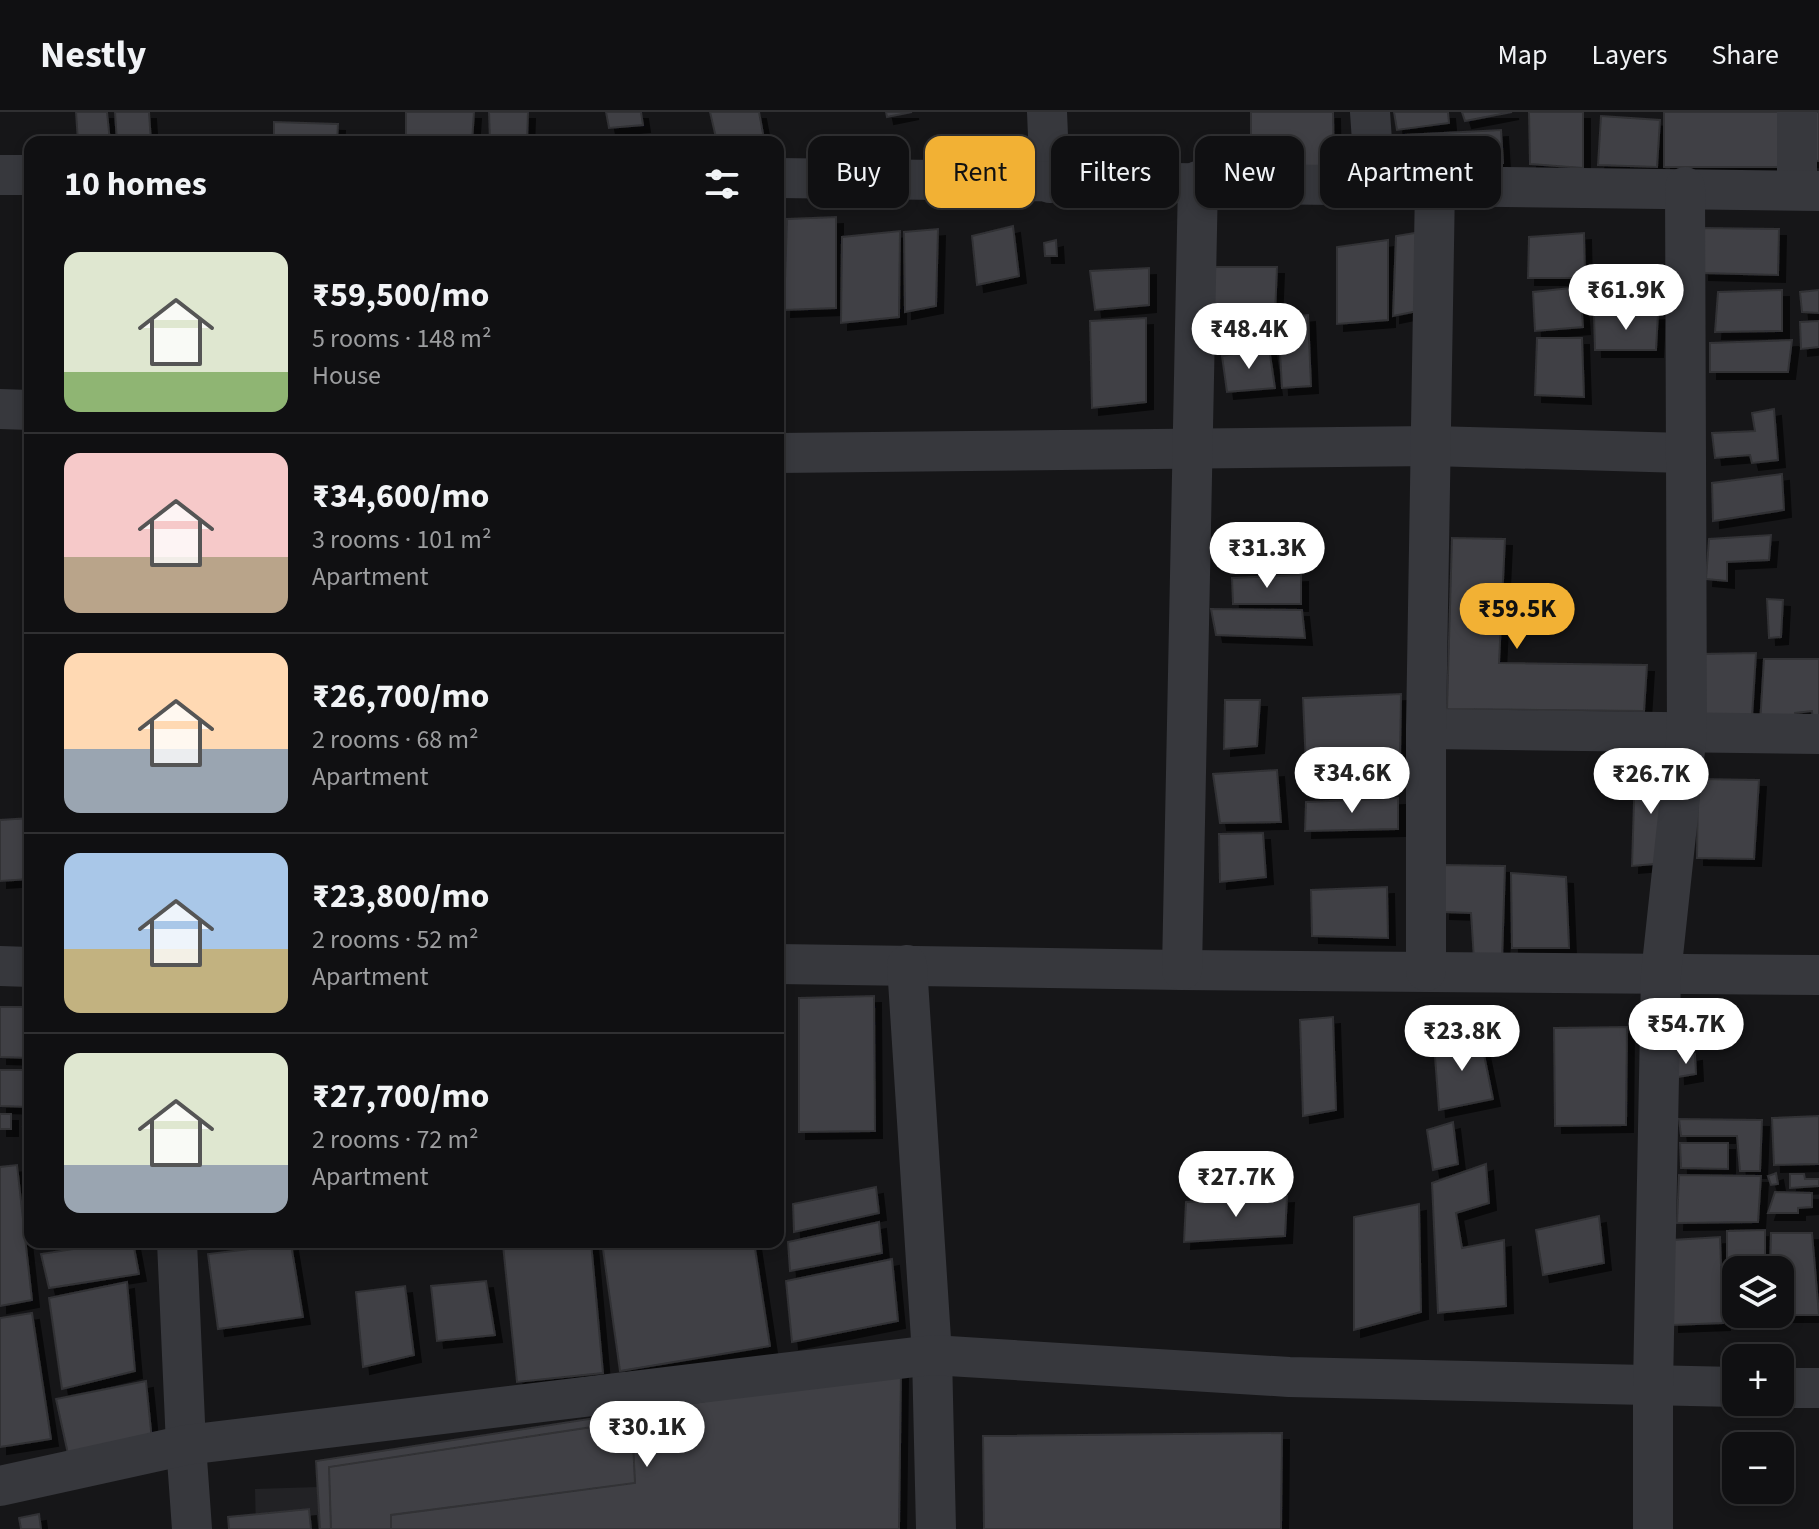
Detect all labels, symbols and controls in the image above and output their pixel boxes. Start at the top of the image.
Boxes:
text: Nestly [40,28,146,82]
text: Map [1497,35,1547,75]
text: Layers [1591,35,1667,75]
text: Share [1711,35,1779,75]
chip: Buy [808,136,909,208]
chip: Rent [925,136,1035,208]
chip: Filters [1051,136,1179,208]
chip: New [1195,136,1304,208]
chip: Apartment [1320,136,1501,208]
text: 10 homes [64,160,207,209]
icon: filters [700,162,744,206]
pin: ₹61.9K [1561,264,1691,332]
text: ₹59,500/mo [312,271,489,320]
text: ₹61.9K [1587,271,1665,308]
icon: home [128,284,224,380]
pin: ₹48.4K [1184,303,1314,371]
text: ₹48.4K [1210,310,1288,347]
text: 5 rooms · 148 m² [312,320,491,357]
text: House [312,357,381,394]
text: ₹34,600/mo [312,472,489,521]
icon: home [128,485,224,581]
text: 3 rooms · 101 m² [312,521,491,558]
pin: ₹31.3K [1202,522,1332,590]
text: ₹31.3K [1228,529,1306,566]
text: Apartment [312,558,429,595]
pin: ₹59.5K [1452,583,1582,651]
text: ₹59.5K [1478,590,1556,627]
text: ₹26,700/mo [312,672,489,721]
icon: home [128,685,224,781]
text: 2 rooms · 68 m² [312,721,479,758]
pin: ₹34.6K [1287,747,1417,815]
pin: ₹26.7K [1586,748,1716,816]
text: ₹34.6K [1313,754,1391,791]
text: ₹26.7K [1612,755,1690,792]
text: Apartment [312,758,429,795]
text: ₹23,800/mo [312,872,489,921]
icon: home [128,885,224,981]
text: 2 rooms · 52 m² [312,921,479,958]
text: Apartment [312,958,429,995]
pin: ₹54.7K [1621,998,1751,1066]
pin: ₹23.8K [1397,1005,1527,1073]
text: ₹54.7K [1647,1005,1725,1042]
text: ₹23.8K [1423,1012,1501,1049]
text: ₹27,700/mo [312,1072,489,1121]
icon: home [128,1085,224,1181]
text: 2 rooms · 72 m² [312,1121,479,1158]
pin: ₹27.7K [1171,1151,1301,1219]
text: Apartment [312,1158,429,1195]
text: ₹27.7K [1197,1158,1275,1195]
map controls [1722,1256,1794,1504]
button: layers [1722,1256,1794,1328]
button: + [1722,1344,1794,1416]
pin: ₹30.1K [582,1401,712,1469]
text: ₹30.1K [608,1408,686,1445]
button: − [1722,1432,1794,1504]

